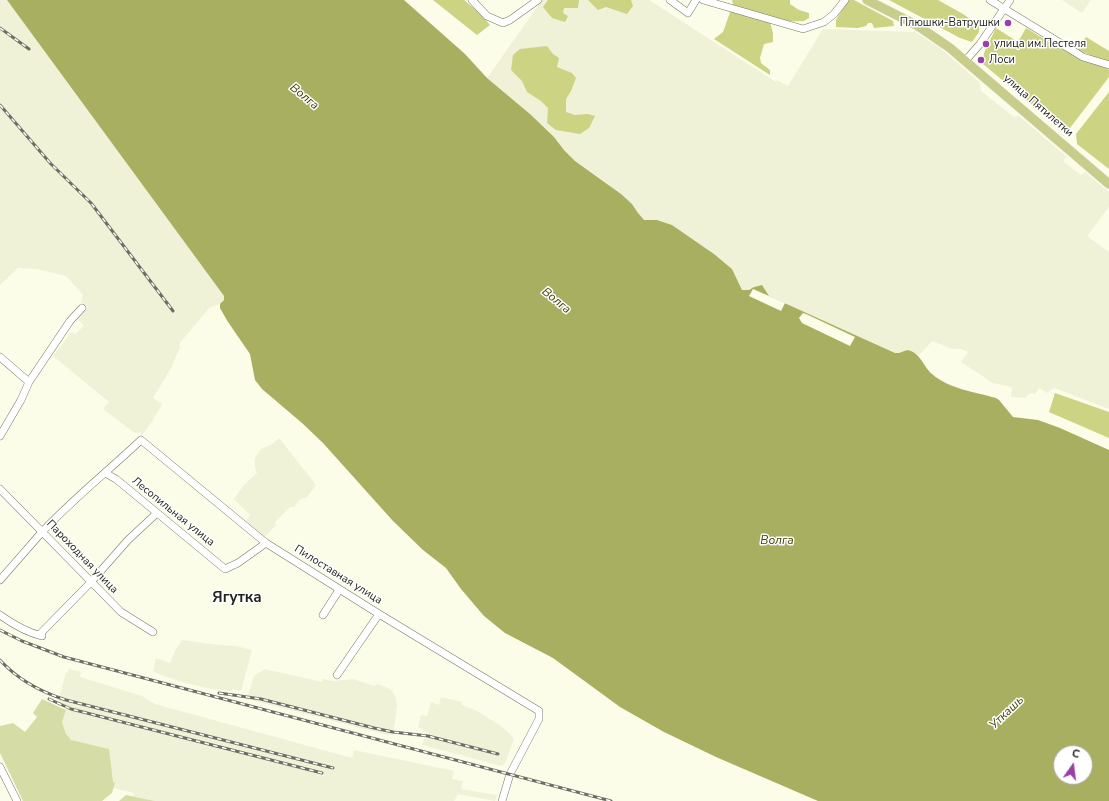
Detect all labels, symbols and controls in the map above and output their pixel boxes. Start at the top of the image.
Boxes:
place label: Плюшки-Ватрушки [900,16,1000,30]
marker: Плюшки-Ватрушки [1003,18,1013,28]
place label: улица им.Пестеля [994,37,1086,51]
marker: улица им.Пестеля [981,39,991,49]
place label: Лоси [989,53,1015,67]
marker: Лоси [976,55,986,65]
street label: улица Пятилетки [1000,72,1076,140]
water label: Волга [287,81,321,113]
water label: Волга [539,285,573,317]
street label: Лесопильная улица [129,475,217,549]
street label: Пароходная улица [43,517,121,597]
water label: Волга [760,534,794,548]
street label: Пилоставная улица [292,543,384,607]
district label: Ягутка [212,589,262,607]
water label: Уткашь [987,693,1027,733]
north arrow [1053,745,1093,785]
text: С [1070,746,1081,762]

